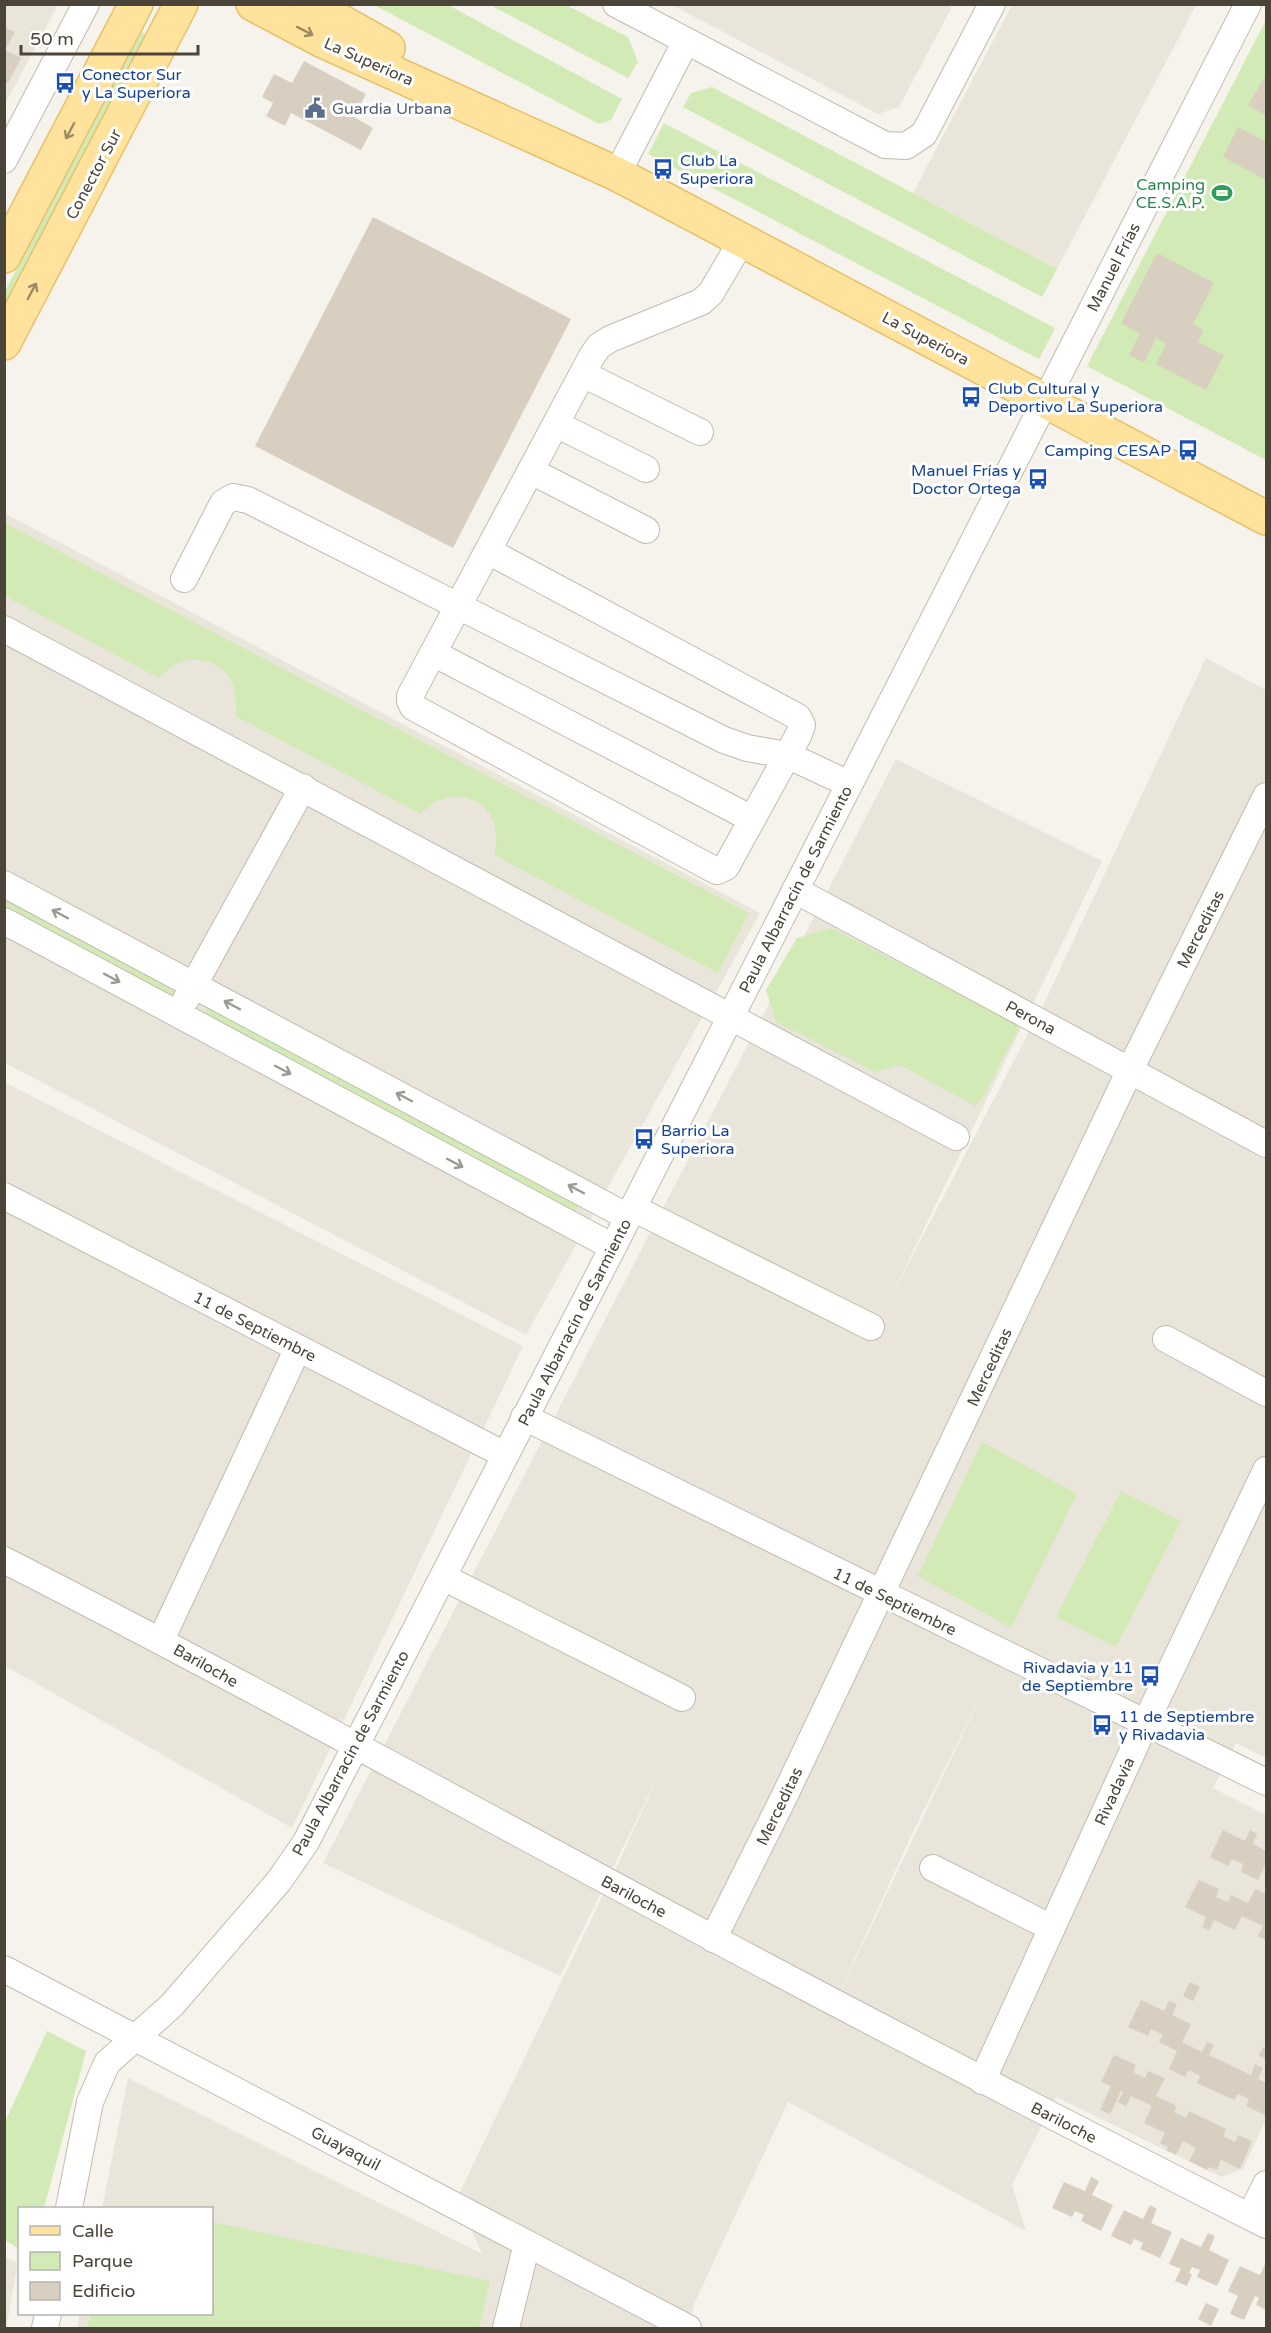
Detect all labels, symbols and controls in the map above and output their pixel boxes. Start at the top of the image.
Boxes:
scale bar [21,18,198,56]
one-way arrow [295,26,313,38]
text: 50 m [30,28,74,50]
street label: La Superiora [321,33,416,91]
place label: Conector Sur y La Superiora [82,65,191,103]
bus stop icon: Conector Sur y La Superiora [53,71,77,95]
public building icon: Guardia Urbana [303,96,327,120]
place label: Guardia Urbana [332,99,452,119]
one-way arrow [64,121,75,139]
street label: Conector Sur [62,125,126,223]
place label: Club La Superiora [680,151,754,189]
bus stop icon: Club La Superiora [651,157,675,181]
place label: Camping CE.S.A.P. [1136,175,1205,213]
sports icon: Camping CE.S.A.P. [1210,181,1234,205]
street label: Manuel Frías [1083,220,1145,315]
one-way arrow [26,283,38,301]
street label: La Superiora [878,308,973,370]
place label: Club Cultural y Deportivo La Superiora [988,379,1163,417]
bus stop icon: Club Cultural y Deportivo La Superiora [959,385,983,409]
bus stop icon: Camping CESAP [1176,438,1200,462]
place label: Camping CESAP [1044,441,1171,461]
place label: Manuel Frías y Doctor Ortega [911,461,1021,499]
bus stop icon: Manuel Frías y Doctor Ortega [1026,467,1050,491]
street label: Paula Albarracín de Sarmiento [735,782,857,996]
street label: Merceditas [1173,887,1229,972]
one-way arrow [52,908,70,919]
one-way arrow [102,973,120,984]
street label: Perona [1002,996,1059,1039]
one-way arrow [224,999,242,1011]
one-way arrow [274,1065,292,1077]
one-way arrow [396,1091,414,1102]
place label: Barrio La Superiora [661,1121,735,1159]
bus stop icon: Barrio La Superiora [632,1127,656,1151]
one-way arrow [446,1158,464,1169]
one-way arrow [568,1183,586,1194]
street label: Paula Albarracín de Sarmiento [514,1215,636,1429]
street label: 11 de Septiembre [190,1287,319,1367]
street label: Merceditas [963,1325,1017,1410]
street label: 11 de Septiembre [829,1563,960,1641]
street label: Bariloche [170,1640,242,1692]
street label: Paula Albarracín de Sarmiento [288,1647,414,1860]
place label: Rivadavia y 11 de Septiembre [1022,1658,1133,1696]
bus stop icon: Rivadavia y 11 de Septiembre [1138,1664,1162,1688]
place label: 11 de Septiembre y Rivadavia [1119,1707,1254,1745]
bus stop icon: 11 de Septiembre y Rivadavia [1090,1713,1114,1737]
street label: Rivadavia [1090,1754,1139,1829]
street label: Merceditas [752,1764,807,1849]
street label: Bariloche [597,1871,670,1922]
street label: Bariloche [1027,2098,1100,2148]
street label: Guayaquil [307,2122,384,2176]
legend [18,2207,213,2315]
text: Calle [72,2220,114,2242]
text: Parque [72,2250,133,2272]
text: Edificio [72,2280,136,2302]

